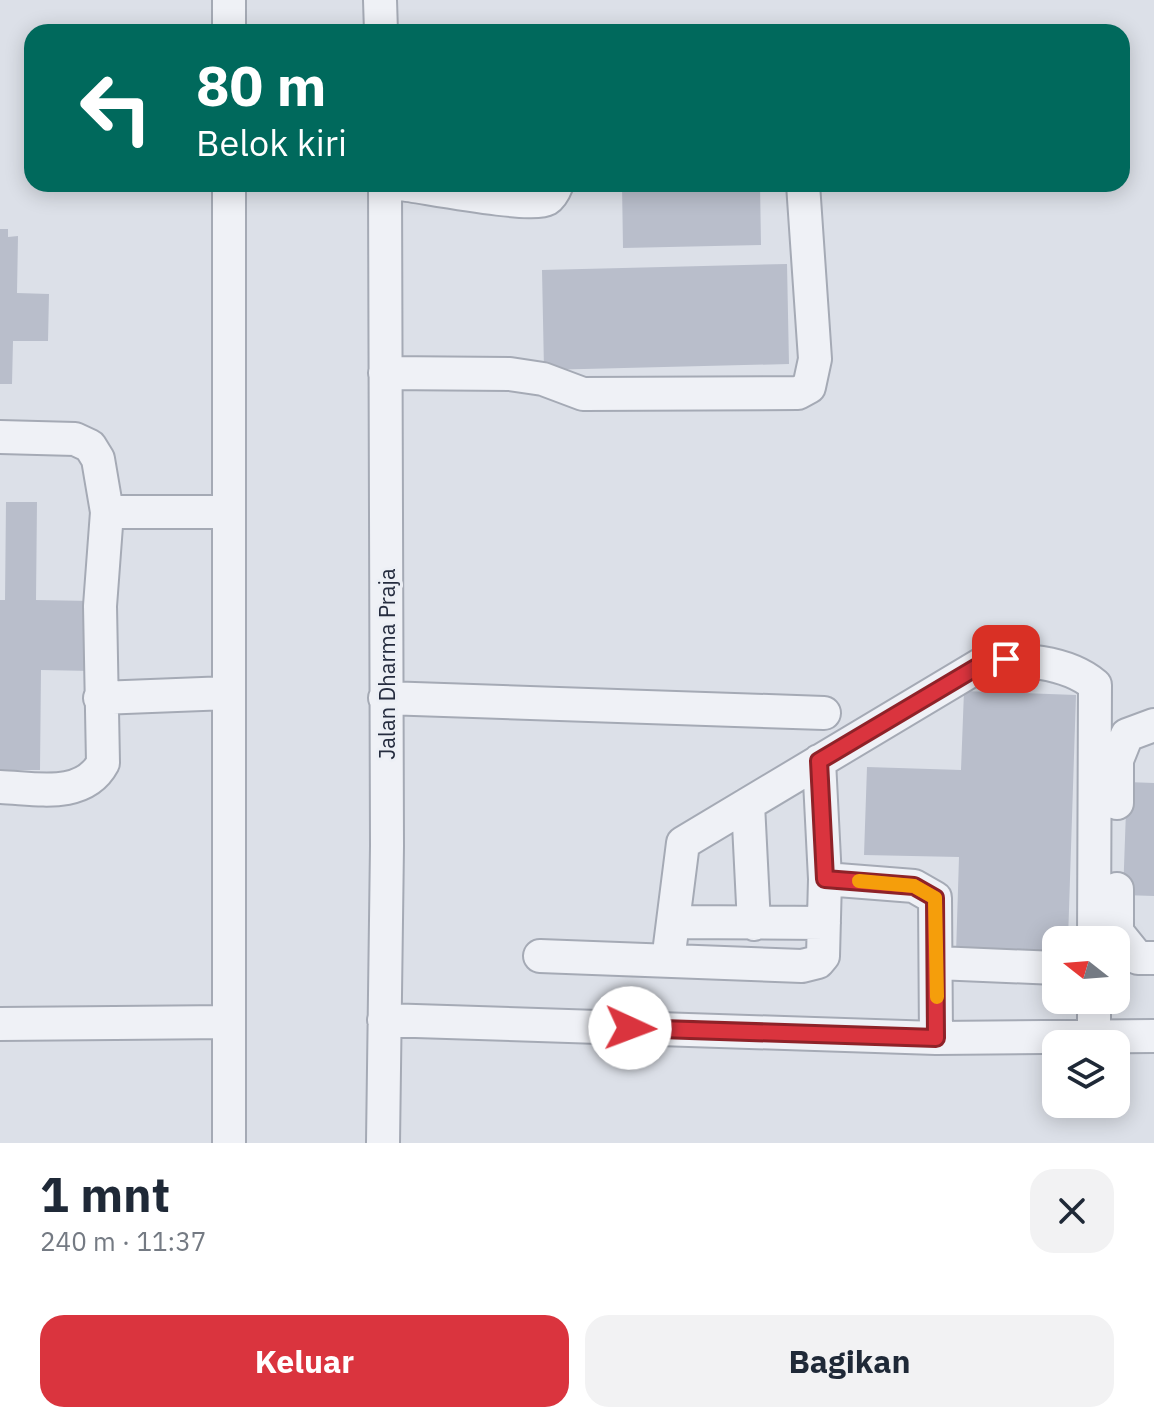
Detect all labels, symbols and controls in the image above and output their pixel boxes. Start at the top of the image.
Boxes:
text: 80 m [196,49,326,121]
icon: left [64,56,168,160]
text: Belok kiri [196,119,347,166]
street label: Jalan Dharma Praja [372,568,401,760]
pin [972,625,1040,693]
icon: arrive [984,637,1028,681]
north arrow [1042,926,1130,1014]
map controls [1042,926,1130,1118]
position arrow [588,986,672,1070]
button: layers [1042,1030,1130,1118]
text: 1 mnt [40,1163,170,1225]
button: close [1030,1169,1114,1253]
text: 240 m · 11:37 [40,1224,206,1258]
button: Keluar [40,1315,569,1407]
button: Bagikan [585,1315,1114,1407]

